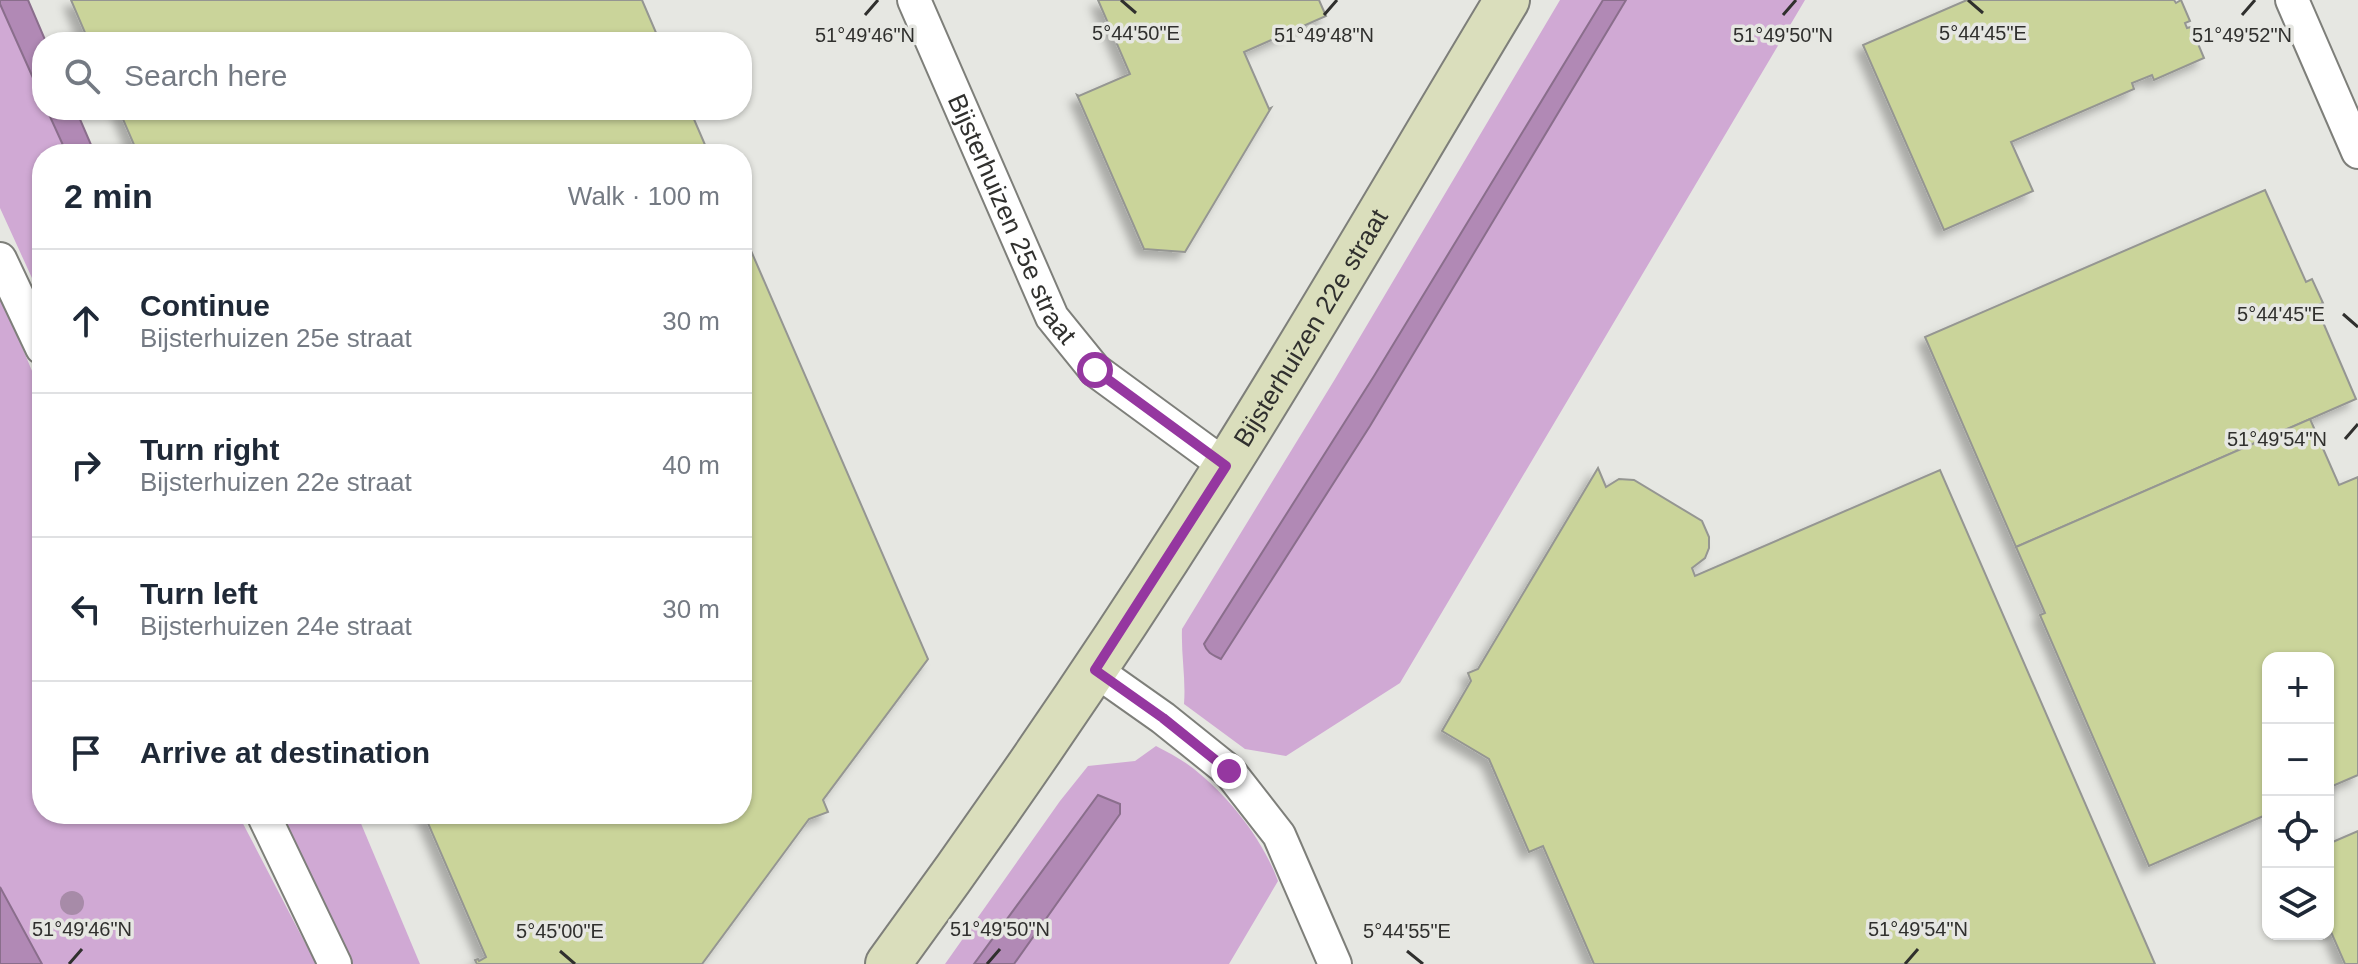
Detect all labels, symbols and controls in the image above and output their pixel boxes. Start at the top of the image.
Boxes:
text: 5°44'50"E [1092,22,1180,44]
text: 5°44'45"E [1939,22,2027,44]
text: 51°49'46"N [815,24,915,46]
text: 51°49'48"N [1274,24,1374,46]
text: 51°49'50"N [1733,24,1833,46]
text: 51°49'52"N [2192,24,2292,46]
search box [32,32,752,120]
icon: search [60,54,104,98]
text: Search here [124,59,287,92]
street label: Bijsterhuizen 25e straat [942,89,1083,351]
text: 2 min [64,177,153,215]
text: Walk · 100 m [568,181,720,211]
street label: Bijsterhuizen 22e straat [1227,203,1394,452]
text: Continue [140,289,270,322]
icon: ahead [64,299,108,343]
text: 5°44'45"E [2237,303,2325,325]
text: 30 m [662,306,720,336]
text: Bijsterhuizen 25e straat [140,323,412,353]
route start [1077,352,1113,388]
text: 51°49'54"N [2227,428,2327,450]
text: Turn right [140,433,279,466]
icon: right [64,443,108,487]
text: 40 m [662,450,720,480]
text: Bijsterhuizen 22e straat [140,467,412,497]
text: Turn left [140,577,258,610]
icon: left [64,587,108,631]
text: 30 m [662,594,720,624]
text: Bijsterhuizen 24e straat [140,611,412,641]
map controls [2262,652,2334,940]
button: + [2262,652,2334,724]
button: − [2262,724,2334,796]
icon: arrive [64,731,108,775]
text: Arrive at destination [140,736,430,769]
route end [1211,753,1247,789]
button: locate [2262,796,2334,868]
button: layers [2262,868,2334,940]
text: 51°49'46"N [32,918,132,940]
text: 51°49'50"N [950,918,1050,940]
text: 51°49'54"N [1868,918,1968,940]
text: 5°45'00"E [516,920,604,942]
text: 5°44'55"E [1363,920,1451,942]

